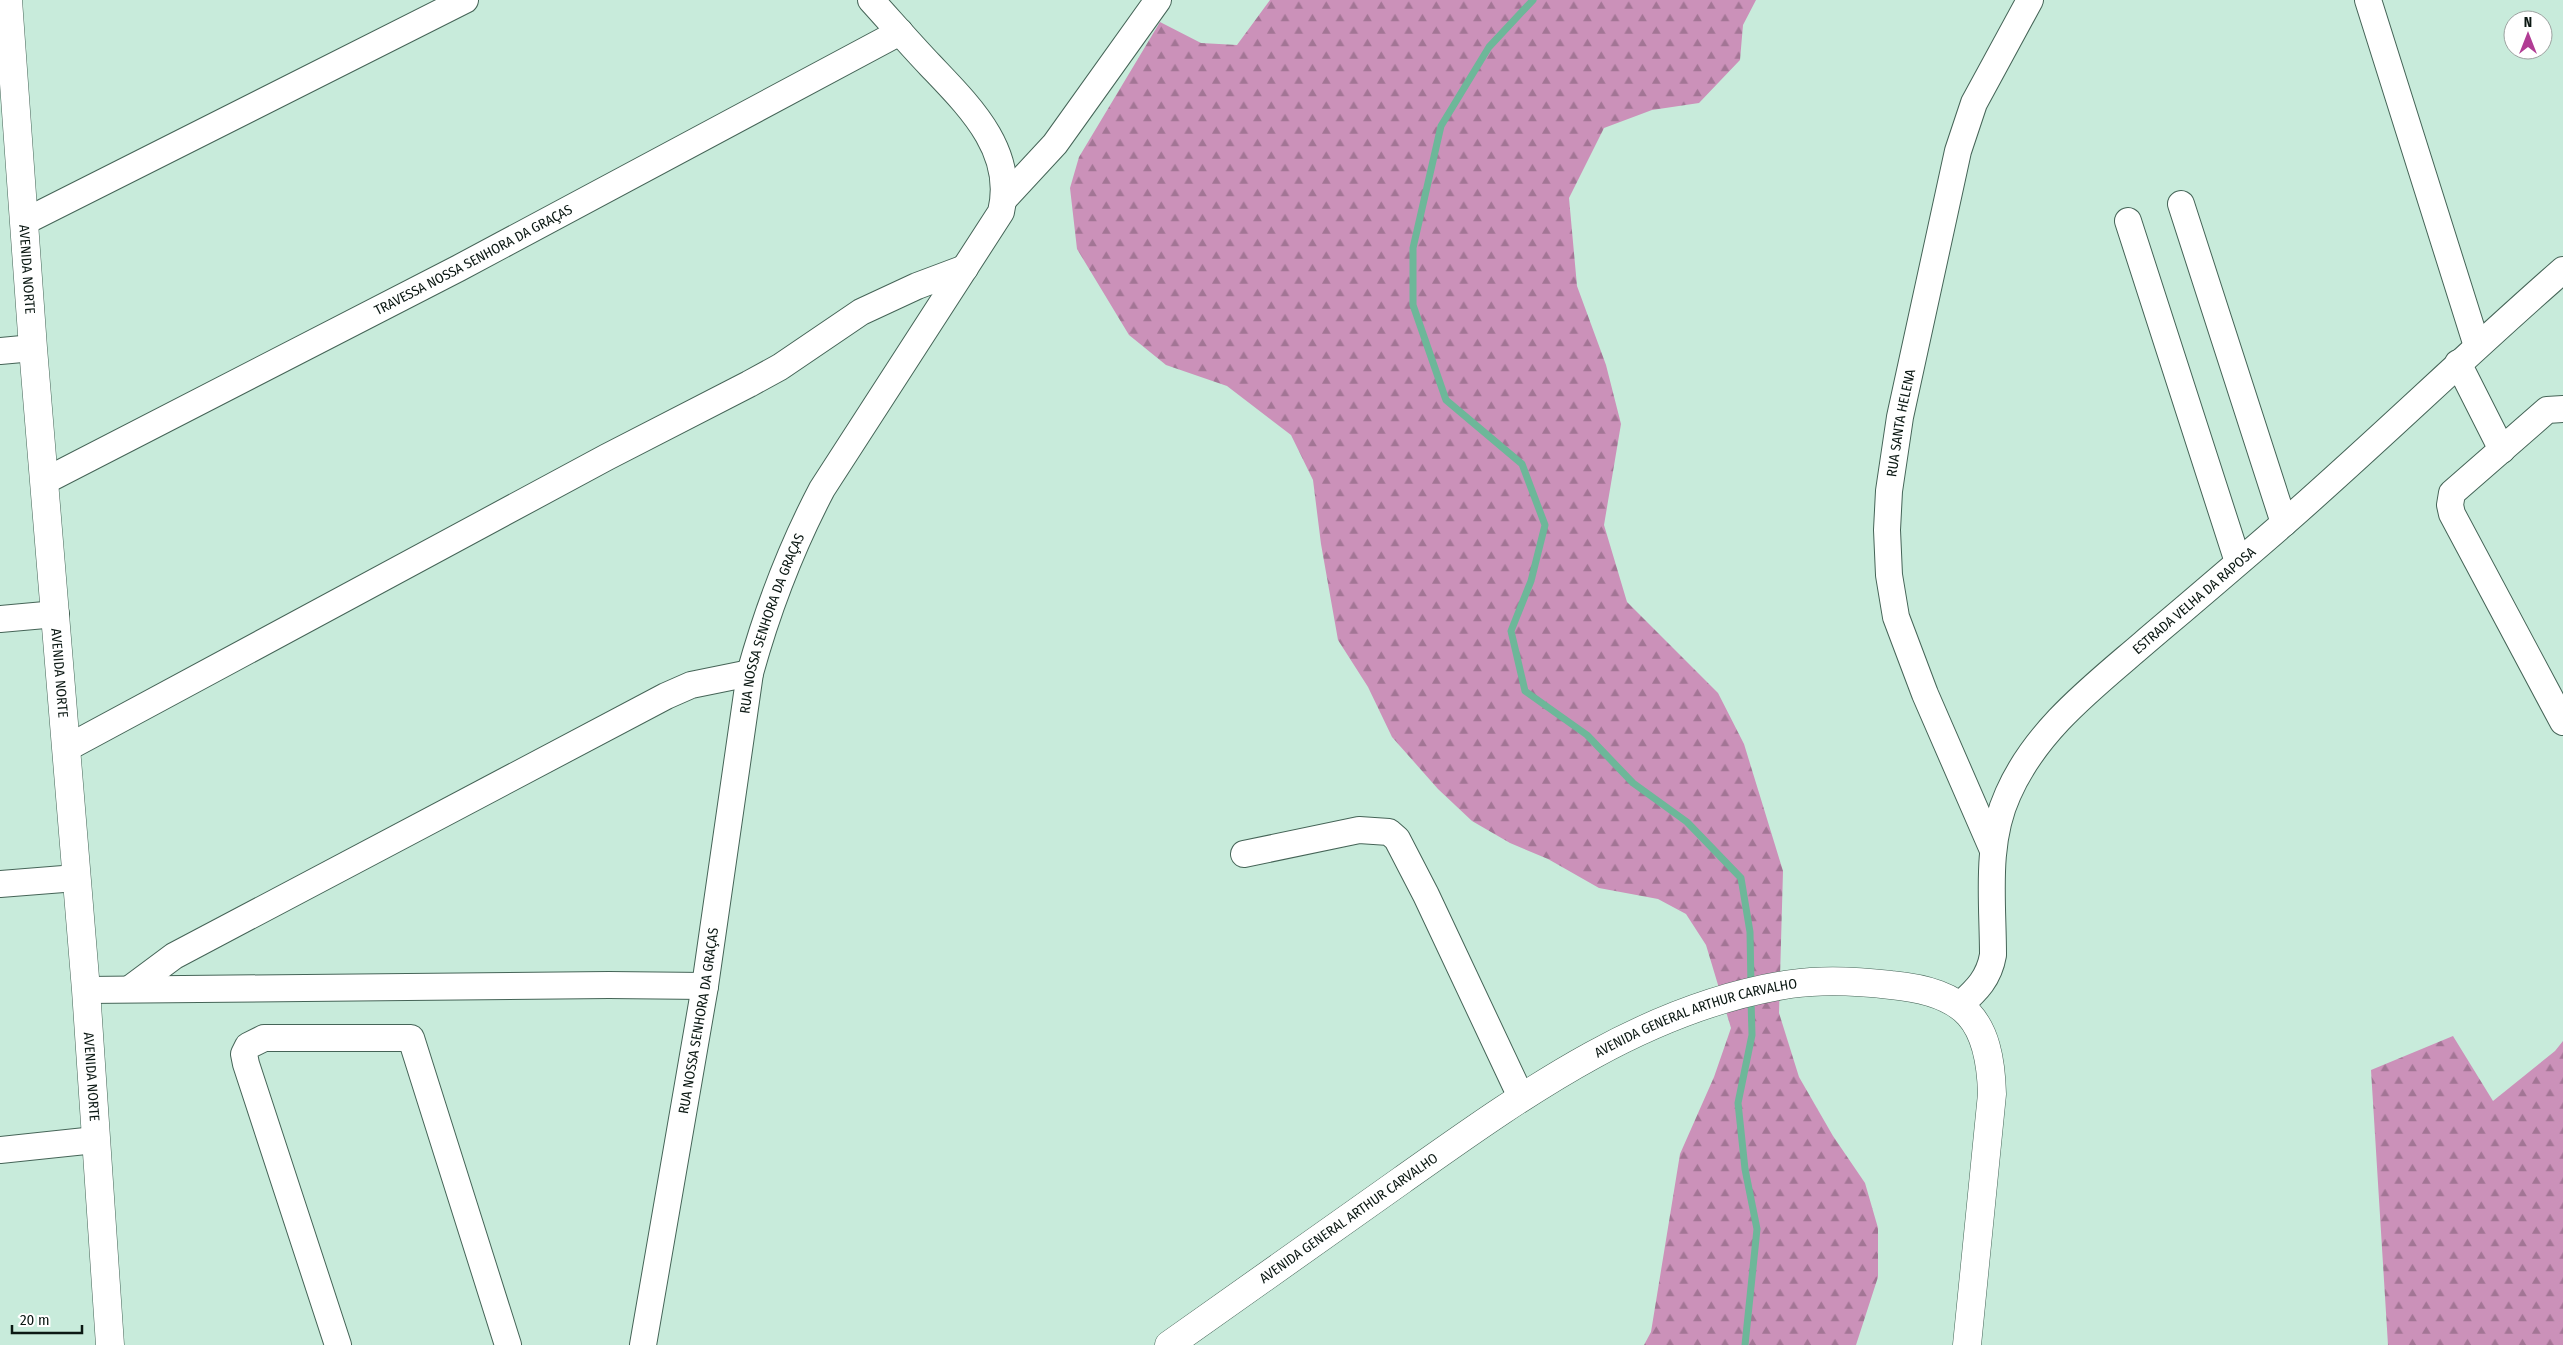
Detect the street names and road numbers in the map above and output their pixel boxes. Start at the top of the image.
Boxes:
street label: TRAVESSA NOSSA SENHORA DA GRAÇAS [371,201,575,319]
street label: AVENIDA NORTE [15,224,39,315]
street label: RUA SANTA HELENA [1883,367,1919,478]
street label: RUA NOSSA SENHORA DA GRAÇAS [736,531,808,715]
street label: ESTRADA VELHA DA RAPOSA [2129,543,2260,658]
street label: AVENIDA NORTE [47,628,72,719]
street label: RUA NOSSA SENHORA DA GRAÇAS [675,926,722,1115]
street label: AVENIDA GENERAL ARTHUR CARVALHO [1592,975,1798,1061]
street label: AVENIDA NORTE [80,1032,103,1122]
street label: AVENIDA GENERAL ARTHUR CARVALHO [1256,1149,1441,1287]

